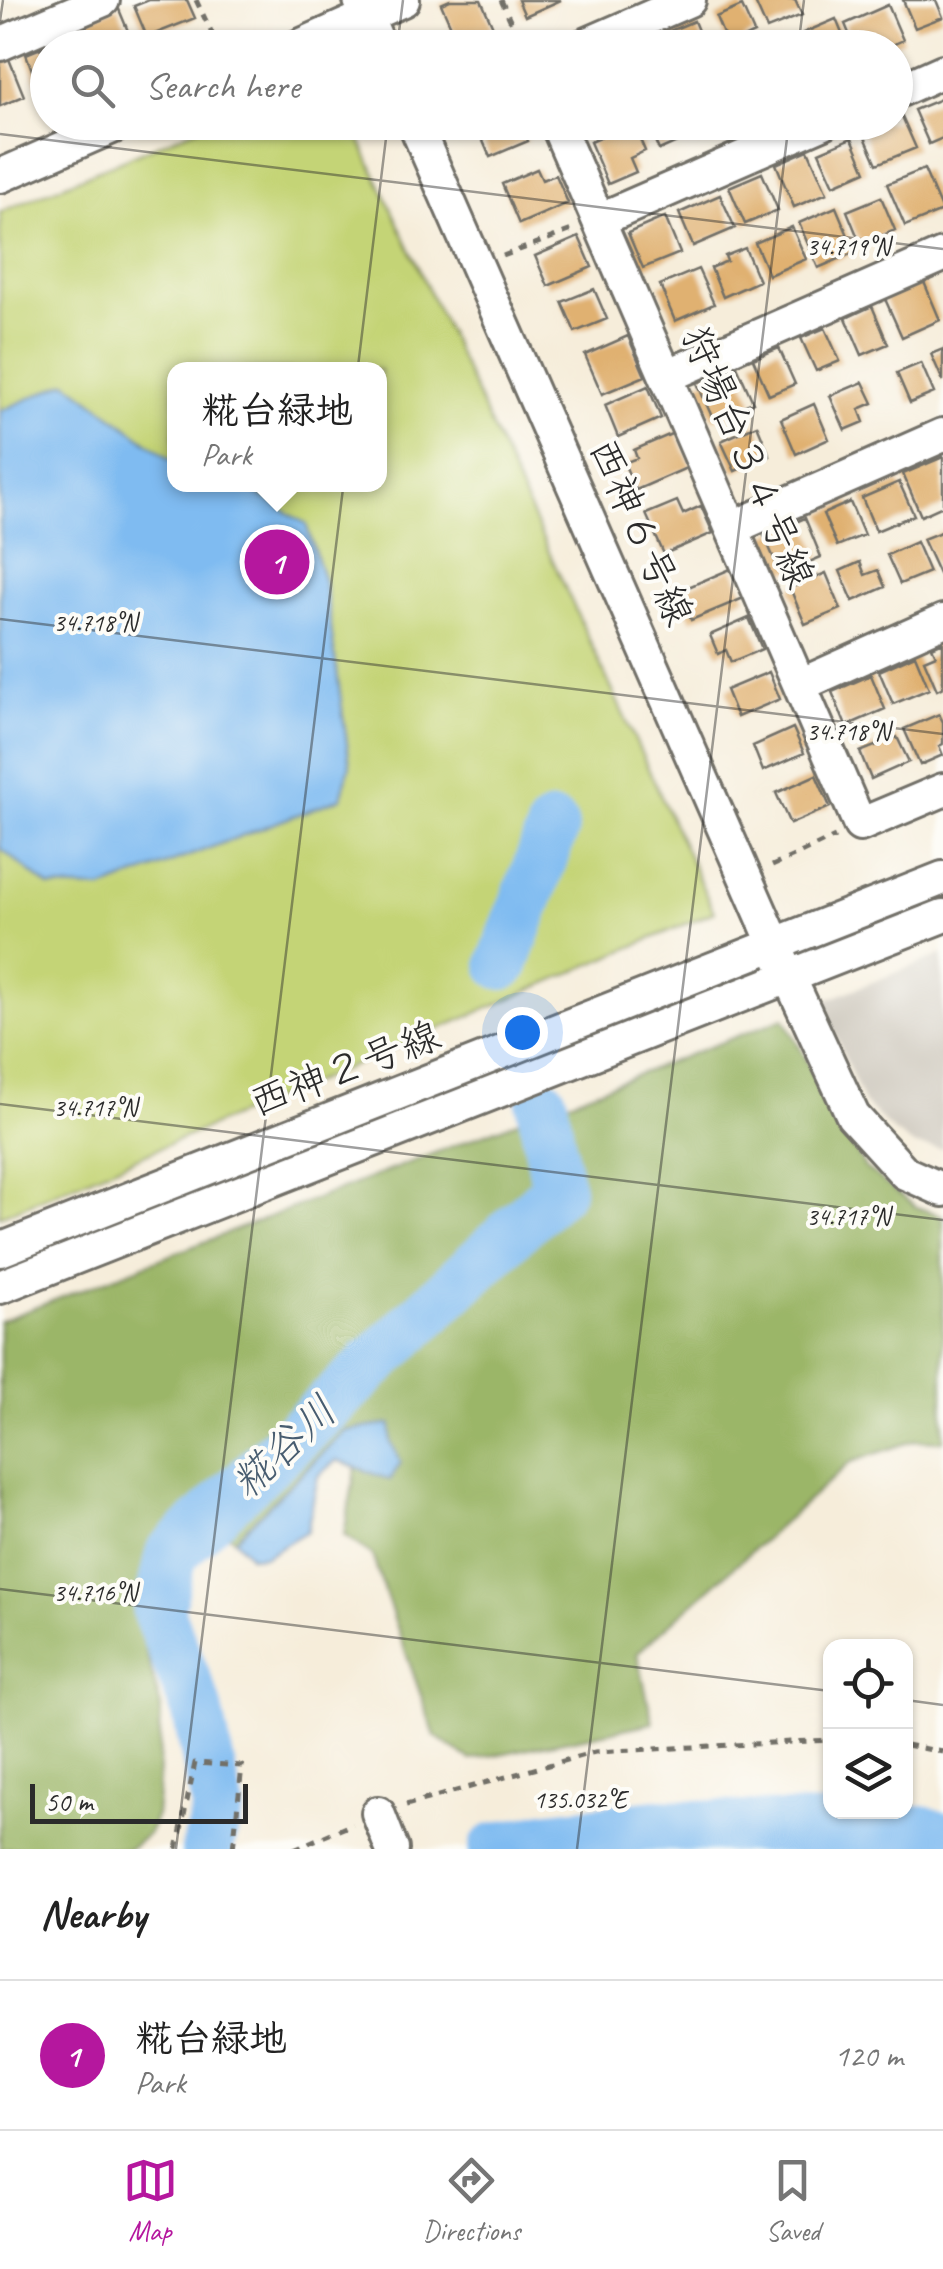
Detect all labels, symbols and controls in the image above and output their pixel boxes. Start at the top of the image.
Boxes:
search box [30,30,913,140]
icon: search [65,58,120,113]
text: Search here [145,62,300,109]
text: 34.719°N [806,231,894,263]
street label: 狩場台３４号線 [670,318,826,596]
popup [167,362,387,492]
text: 糀台緑地 [201,387,353,434]
street label: 西神６号線 [577,430,705,634]
text: Park [201,434,252,475]
pin: 1 [244,524,310,600]
text: 34.718°N [53,607,141,639]
text: 34.718°N [806,716,894,748]
your location [497,1007,548,1058]
street label: 西神２号線 [243,1010,447,1128]
text: 34.717°N [53,1092,141,1124]
text: 34.717°N [806,1201,894,1233]
water label: 糀谷川 [220,1385,348,1509]
text: 34.716°N [53,1577,141,1609]
map controls [823,1639,913,1819]
button: locate [823,1639,913,1729]
button: layers [823,1729,913,1819]
scale bar [30,1779,248,1824]
text: 50 m [45,1784,93,1819]
text: 135.032°E [534,1784,629,1816]
text: Nearby [40,1888,146,1941]
text: 糀台緑地 [135,2015,287,2062]
text: 1 [65,2035,80,2076]
text: 120 m [834,2035,903,2076]
text: Park [135,2062,186,2103]
tab: Map [123,2153,178,2248]
tab: Directions [423,2153,520,2248]
tab: Saved [765,2153,820,2248]

